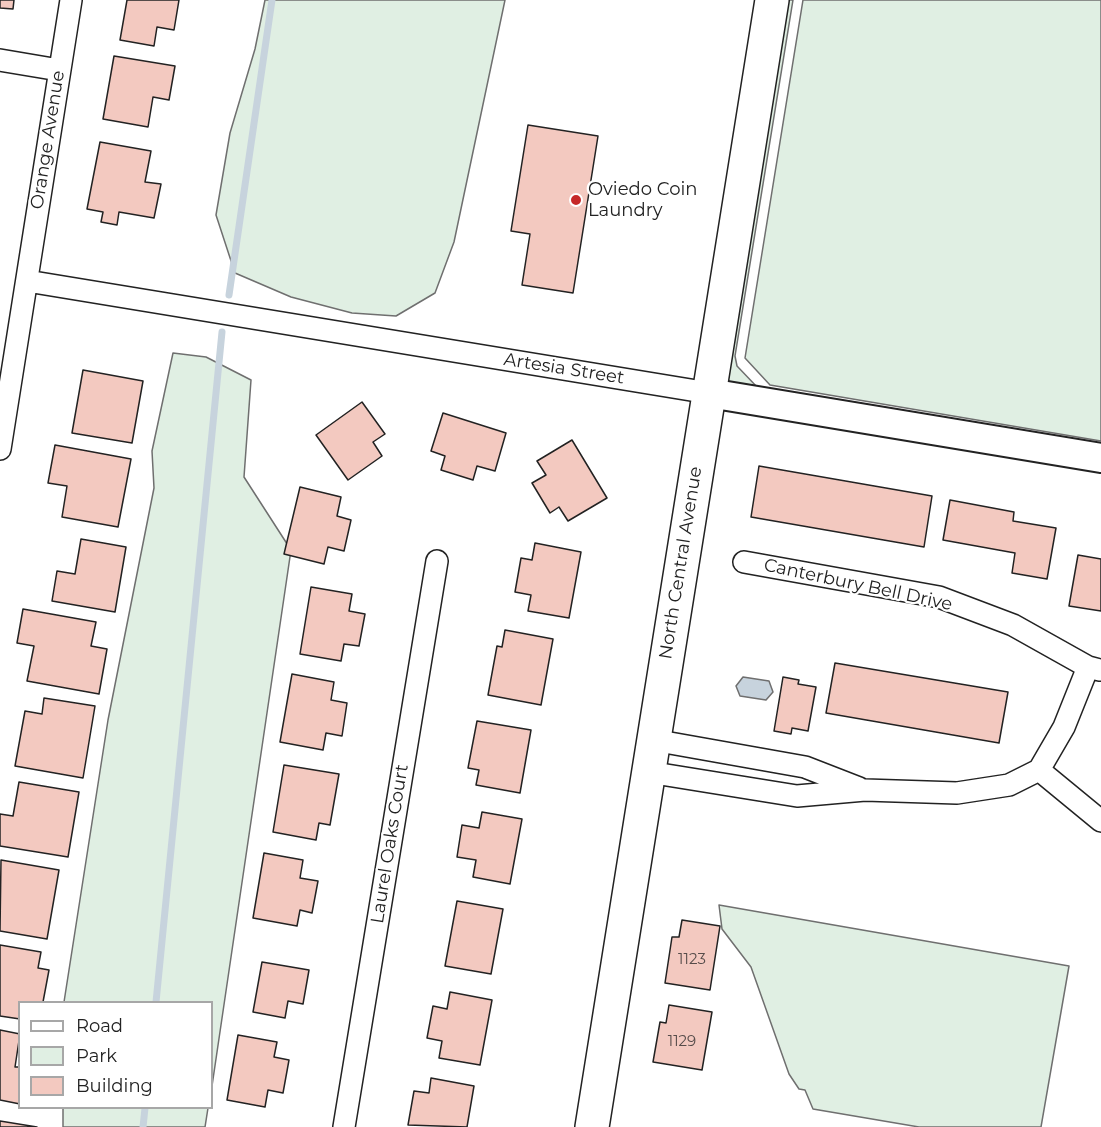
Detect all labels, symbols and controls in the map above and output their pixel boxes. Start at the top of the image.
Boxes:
street label: Orange Avenue [26,69,70,211]
place label: Oviedo Coin Laundry [588,179,697,222]
marker: Oviedo Coin Laundry [569,193,583,207]
street label: Artesia Street [502,349,626,389]
street label: North Central Avenue [655,465,707,661]
street label: Canterbury Bell Drive [762,554,954,616]
street label: Laurel Oaks Court [367,763,413,925]
house number: 1123 [678,951,706,969]
legend [18,1001,213,1109]
text: Road [76,1015,123,1037]
house number: 1129 [668,1033,696,1051]
text: Park [76,1045,117,1067]
text: Building [76,1075,153,1097]

